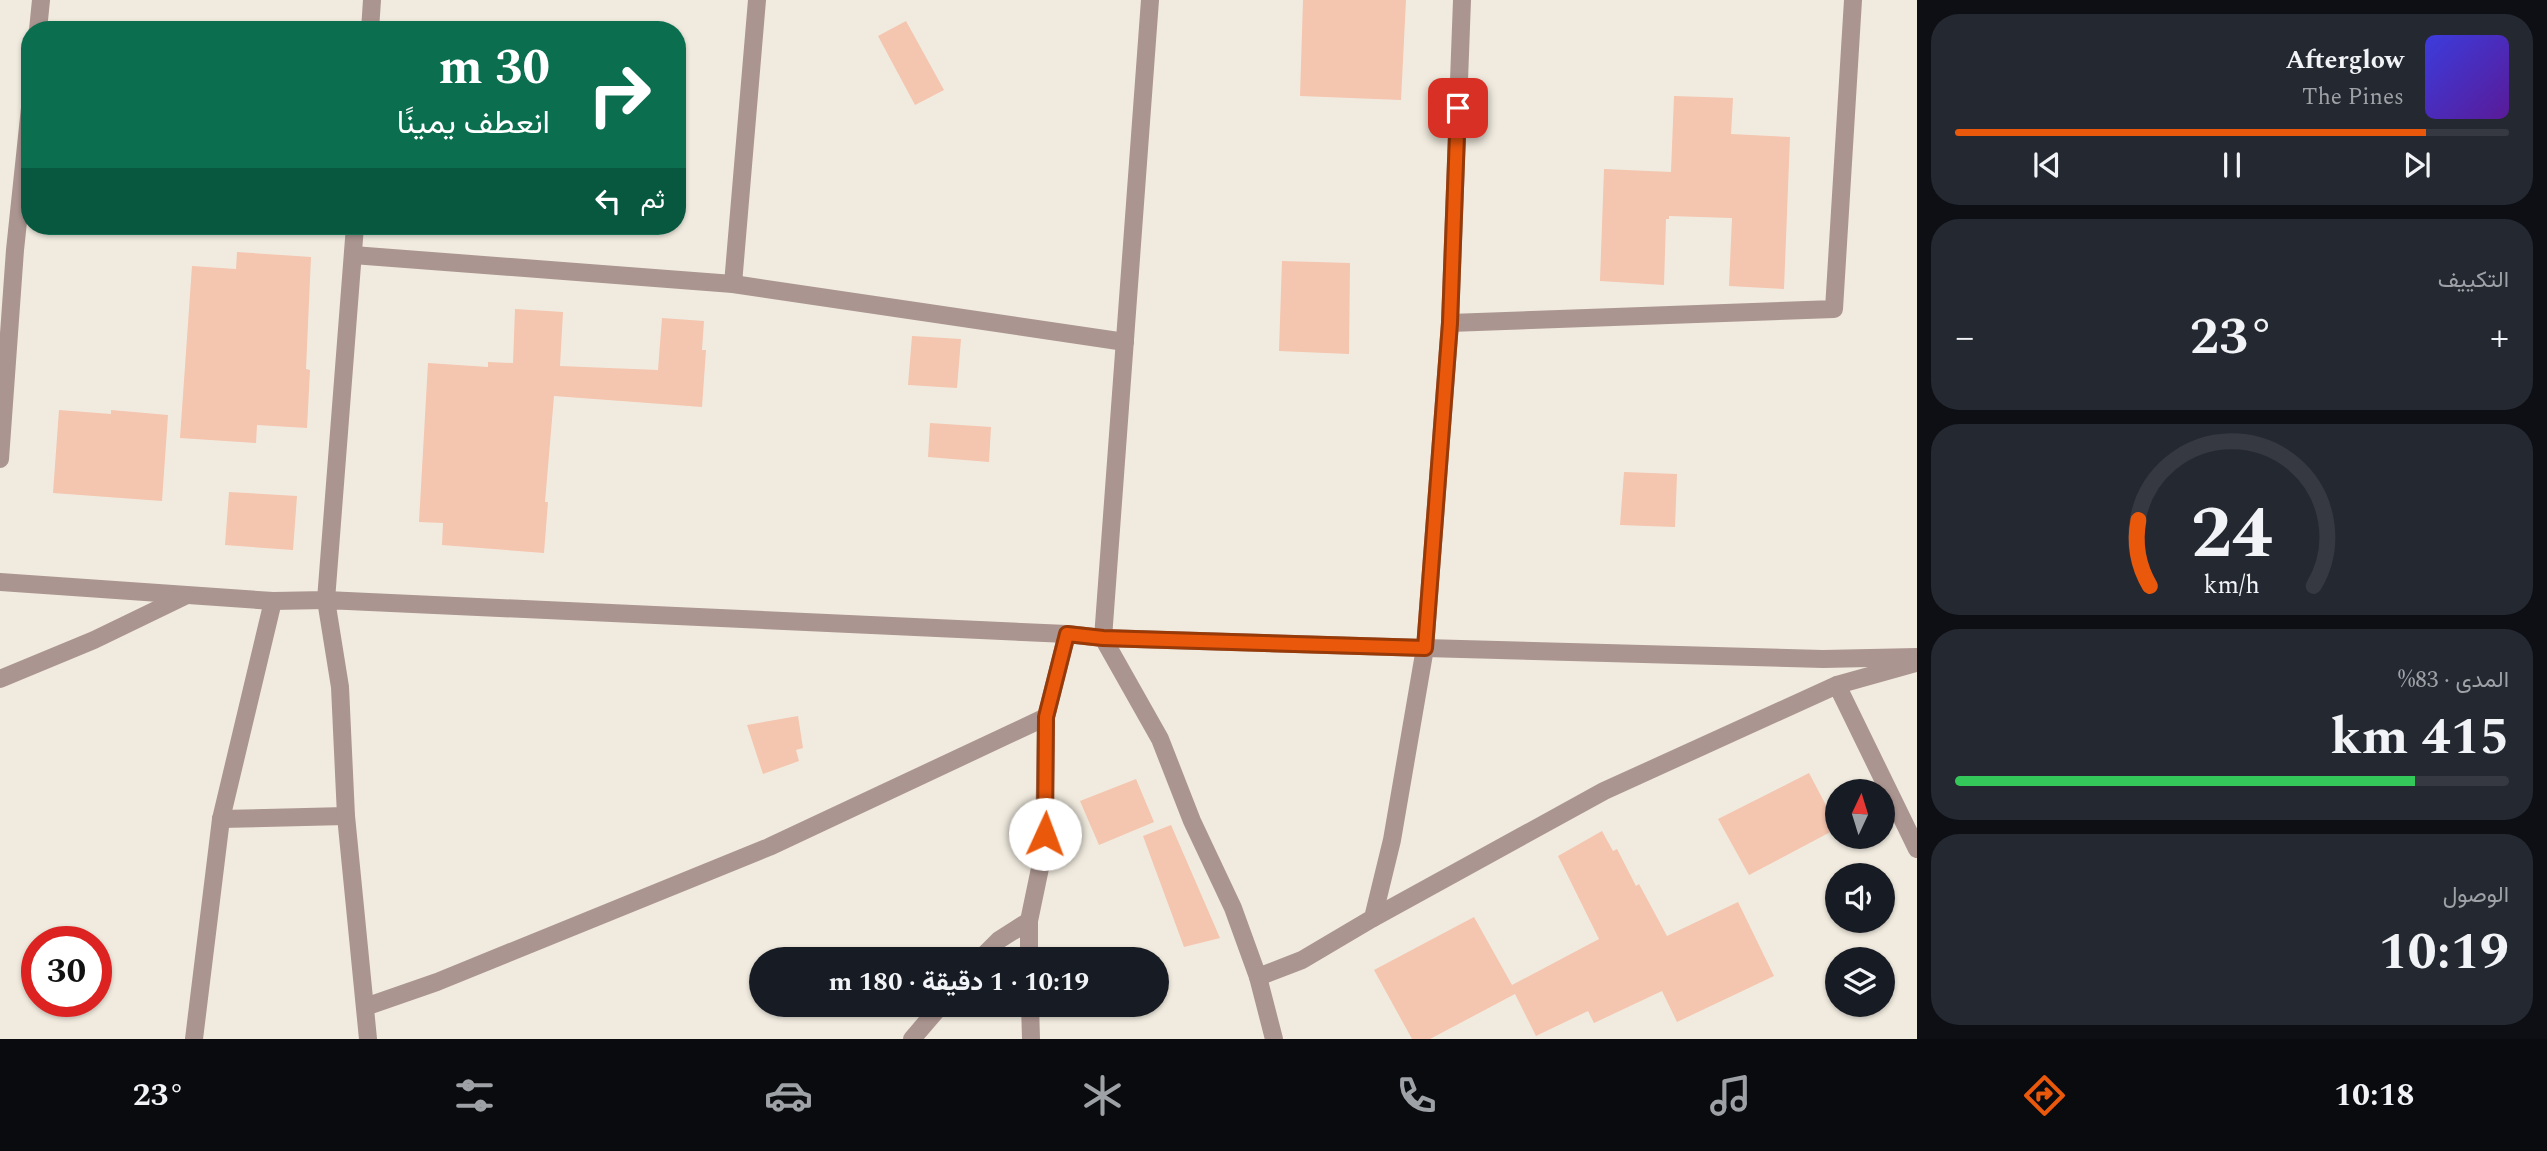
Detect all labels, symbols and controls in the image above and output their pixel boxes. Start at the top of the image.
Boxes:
text: 30 m [439,31,550,106]
text: Afterglow [2285,40,2404,80]
icon: right [574,49,665,140]
pin [1428,78,1488,138]
text: The Pines [2302,80,2404,115]
icon: arrive [1439,89,1477,127]
text: انعطف يمينًا [397,99,550,148]
icon: previous [2028,146,2066,184]
icon: pause [2213,146,2251,184]
icon: next [2398,146,2436,184]
text: ثم [641,180,665,220]
icon: left [589,182,627,220]
text: التكييف [2438,263,2509,298]
text: 23° [2190,298,2274,377]
text: − [1955,309,1974,367]
text: + [2490,309,2509,367]
text: 24 [2191,479,2273,590]
text: km/h [2204,566,2260,604]
text: المدى · 83% [2398,663,2509,698]
text: 415 km [2330,698,2509,777]
north arrow [1825,779,1895,849]
map controls [1825,779,1895,1017]
position arrow [1008,797,1082,871]
button: sound [1825,863,1895,933]
text: الوصول [2443,878,2509,913]
text: 10:19 [2378,913,2509,992]
speed limit sign: 30 [21,926,112,1017]
button: layers [1825,947,1895,1017]
text: 10:19 · 1 دقيقة · 180 m [829,962,1089,1002]
text: 23° [133,1071,185,1120]
icon: filters [450,1071,499,1120]
icon: car [764,1071,813,1120]
icon: climate [1078,1071,1127,1120]
icon: phone [1392,1071,1441,1120]
icon: music [1706,1071,1755,1120]
icon: directions [2020,1071,2069,1120]
text: 10:18 [2334,1071,2414,1120]

